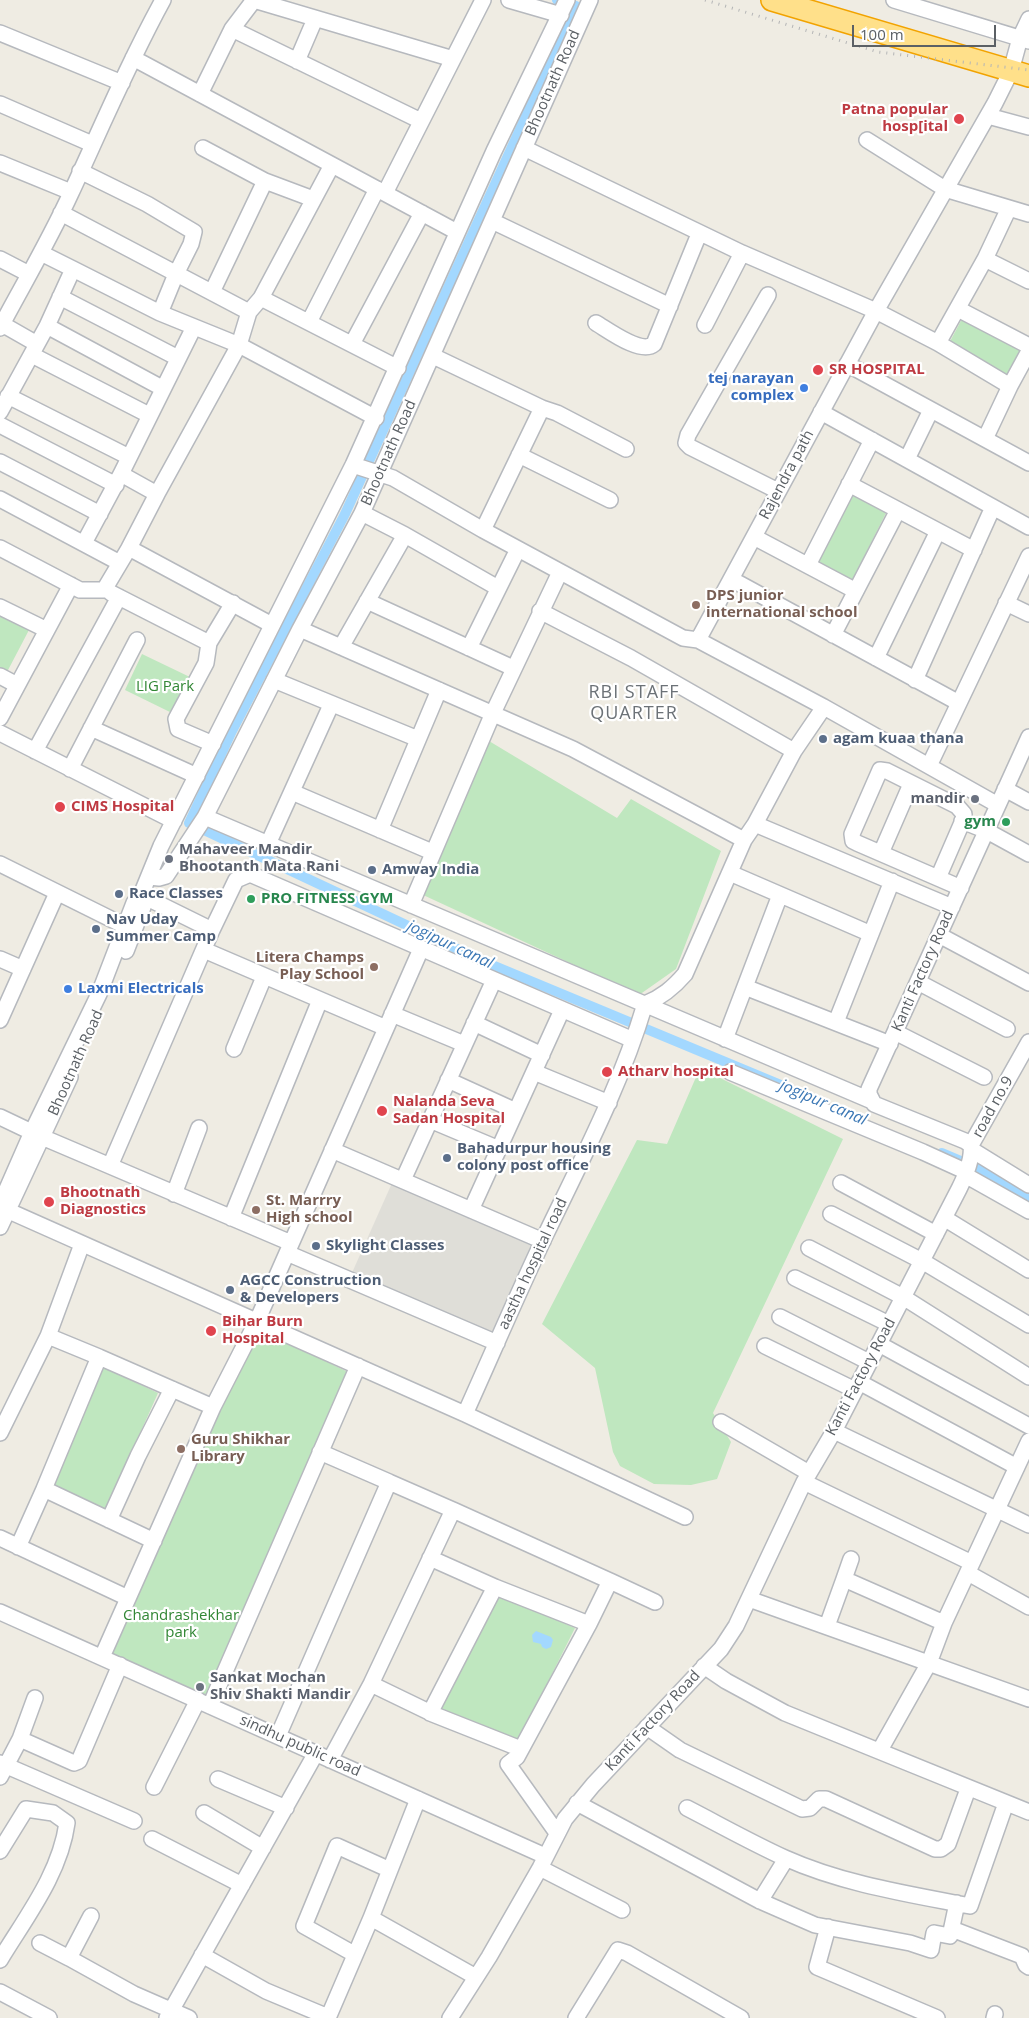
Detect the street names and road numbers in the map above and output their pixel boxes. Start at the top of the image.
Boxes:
street label: Bhootnath Road [522,27,584,139]
street label: Bhootnath Road [358,397,420,509]
street label: Rajendra path [756,427,818,523]
street label: Kanti Factory Road [888,908,958,1034]
street label: Bhootnath Road [45,1007,107,1119]
street label: road no.9 [969,1073,1017,1141]
street label: aastha hospital road [495,1195,571,1333]
street label: Kanti Factory Road [822,1315,900,1439]
street label: Kanti Factory Road [602,1667,704,1775]
street label: sindhu public road [237,1711,363,1781]

